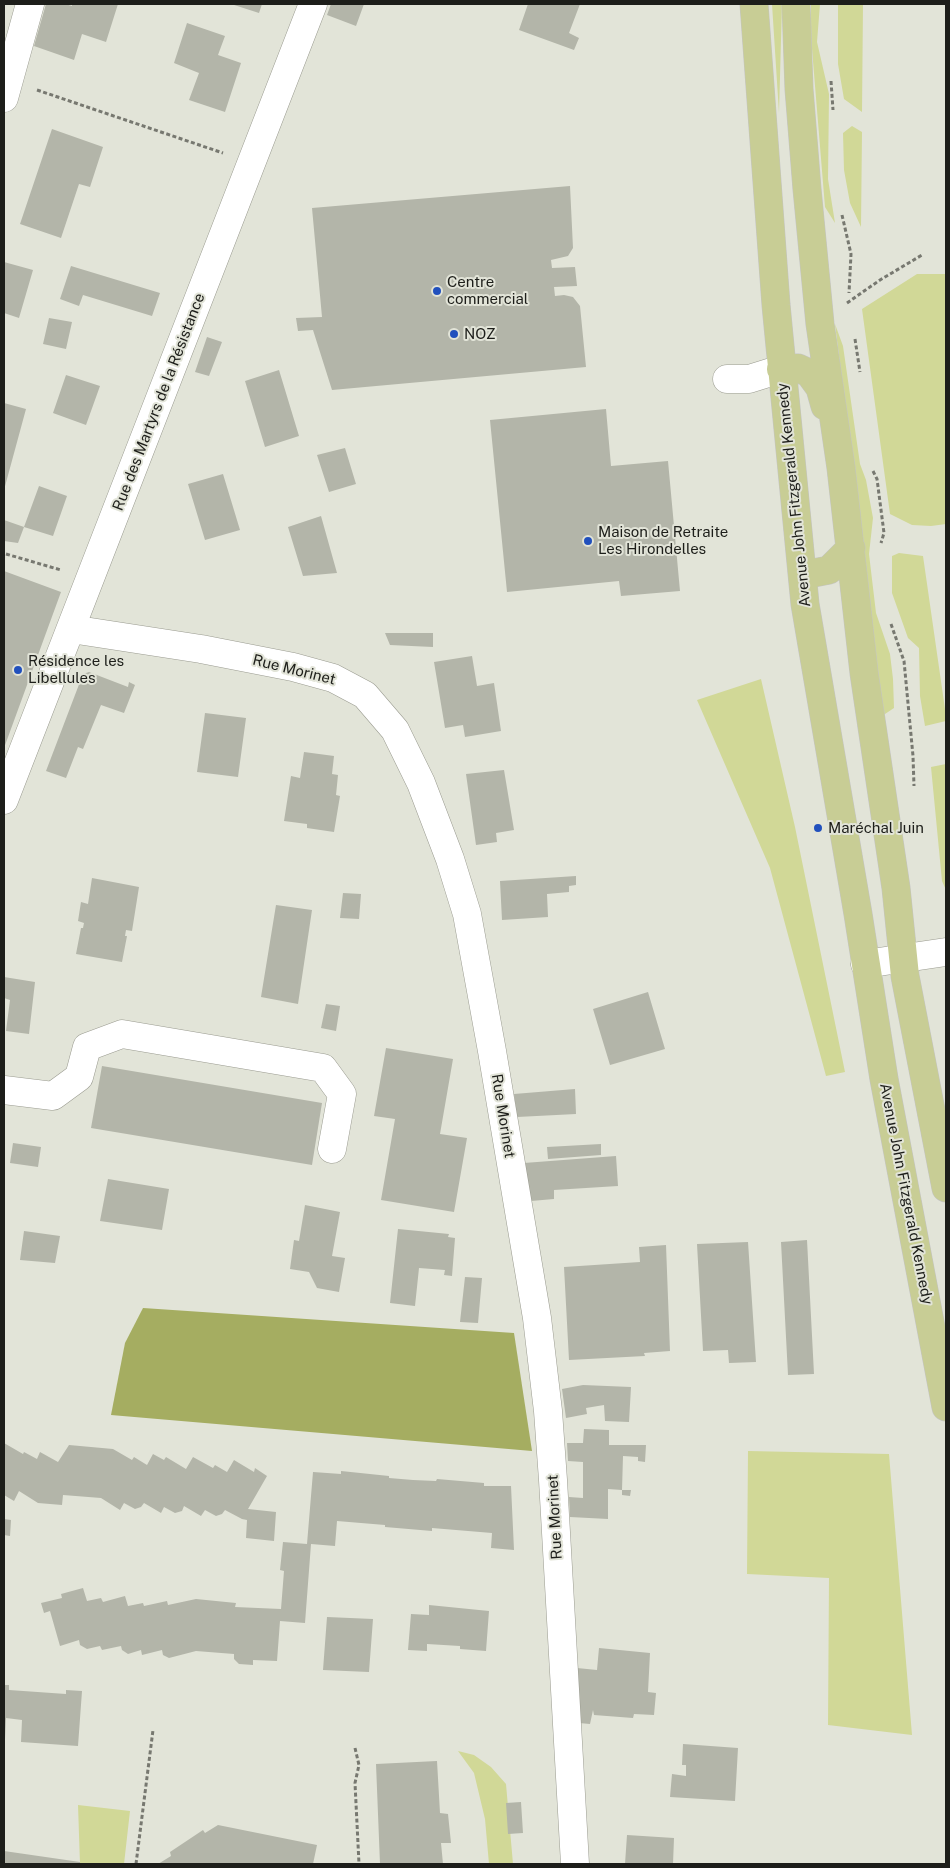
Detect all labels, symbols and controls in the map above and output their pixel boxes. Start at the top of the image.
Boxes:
place label: Centre commercial [447,273,528,308]
marker: Centre commercial [431,285,443,297]
street label: Rue des Martyrs de la Résistance [109,291,209,513]
place label: NOZ [464,325,495,343]
marker: NOZ [448,328,460,340]
street label: Avenue John Fitzgerald Kennedy [773,382,815,608]
place label: Maison de Retraite Les Hirondelles [598,523,728,558]
marker: Maison de Retraite Les Hirondelles [582,535,594,547]
street label: Rue Morinet [251,651,337,689]
place label: Résidence les Libellules [28,652,124,687]
marker: Résidence les Libellules [12,664,24,676]
place label: Maréchal Juin [828,819,924,837]
marker: Maréchal Juin [812,822,824,834]
street label: Rue Morinet [487,1073,519,1159]
street label: Avenue John Fitzgerald Kennedy [876,1082,936,1306]
street label: Rue Morinet [544,1474,566,1560]

